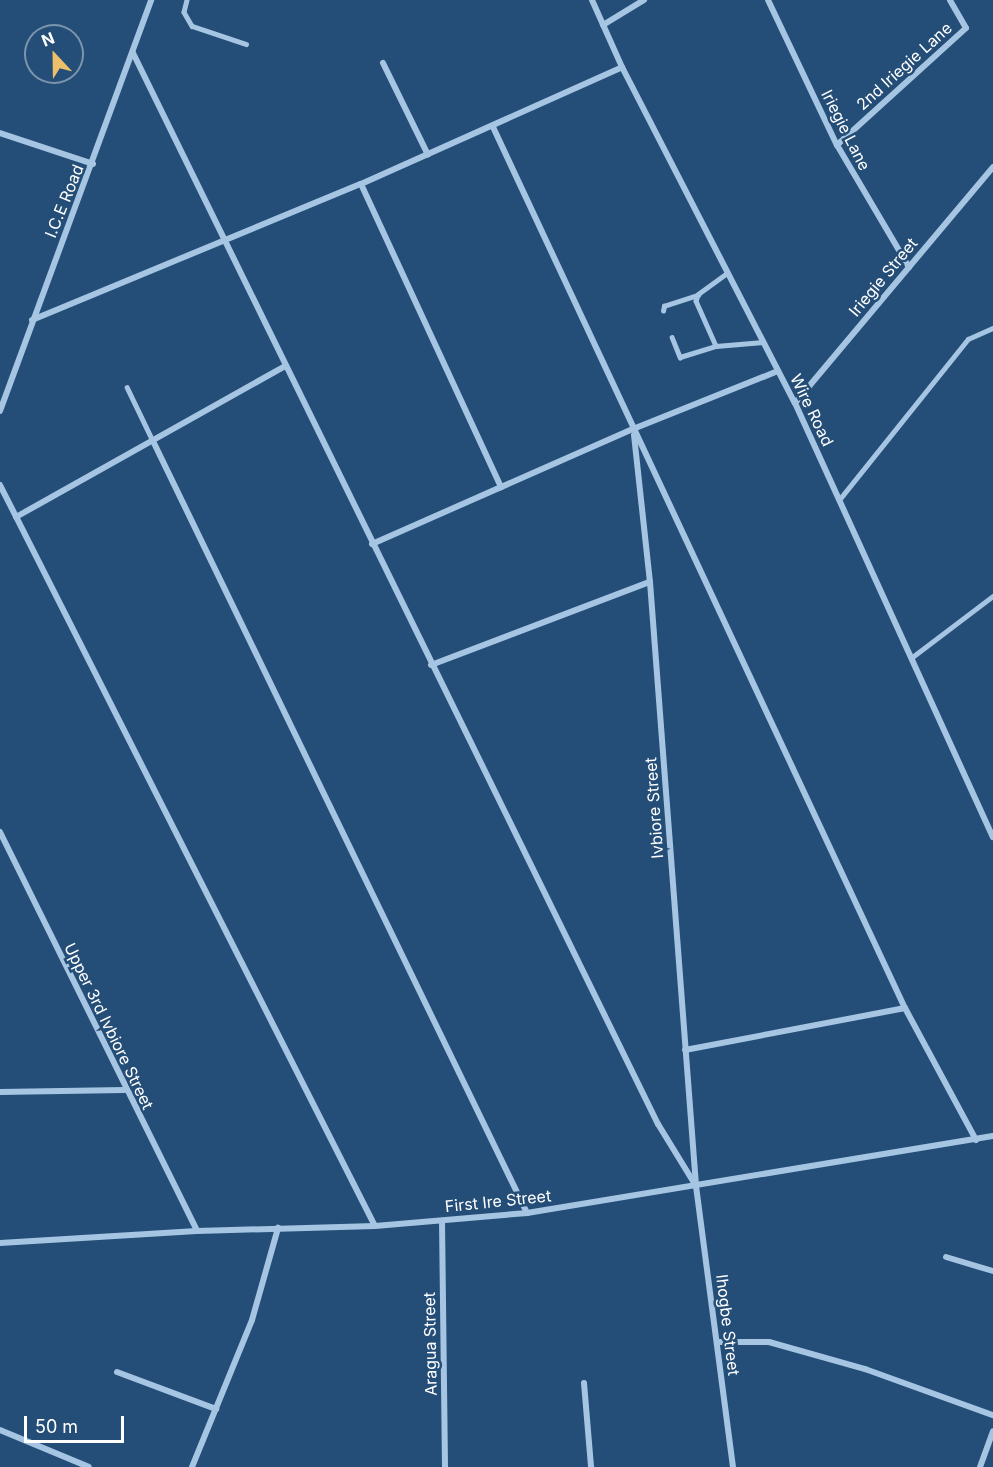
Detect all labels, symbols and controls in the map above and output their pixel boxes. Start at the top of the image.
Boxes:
street label: 2nd Iriegie Lane [852,18,956,114]
north arrow [24,24,84,84]
text: N [39,28,57,51]
street label: Iriegie Lane [817,86,875,174]
street label: I.C.E Road [41,162,87,240]
street label: Iriegie Street [845,234,921,320]
street label: Wire Road [786,371,838,449]
street label: Ivbiore Street [641,757,667,859]
street label: Upper 3rd Ivbiore Street [60,940,158,1112]
street label: First Ire Street [444,1186,552,1216]
street label: Ihogbe Street [712,1273,744,1377]
street label: Aragua Street [419,1292,441,1396]
scale bar [27,1404,128,1442]
text: 50 m [35,1416,78,1437]

